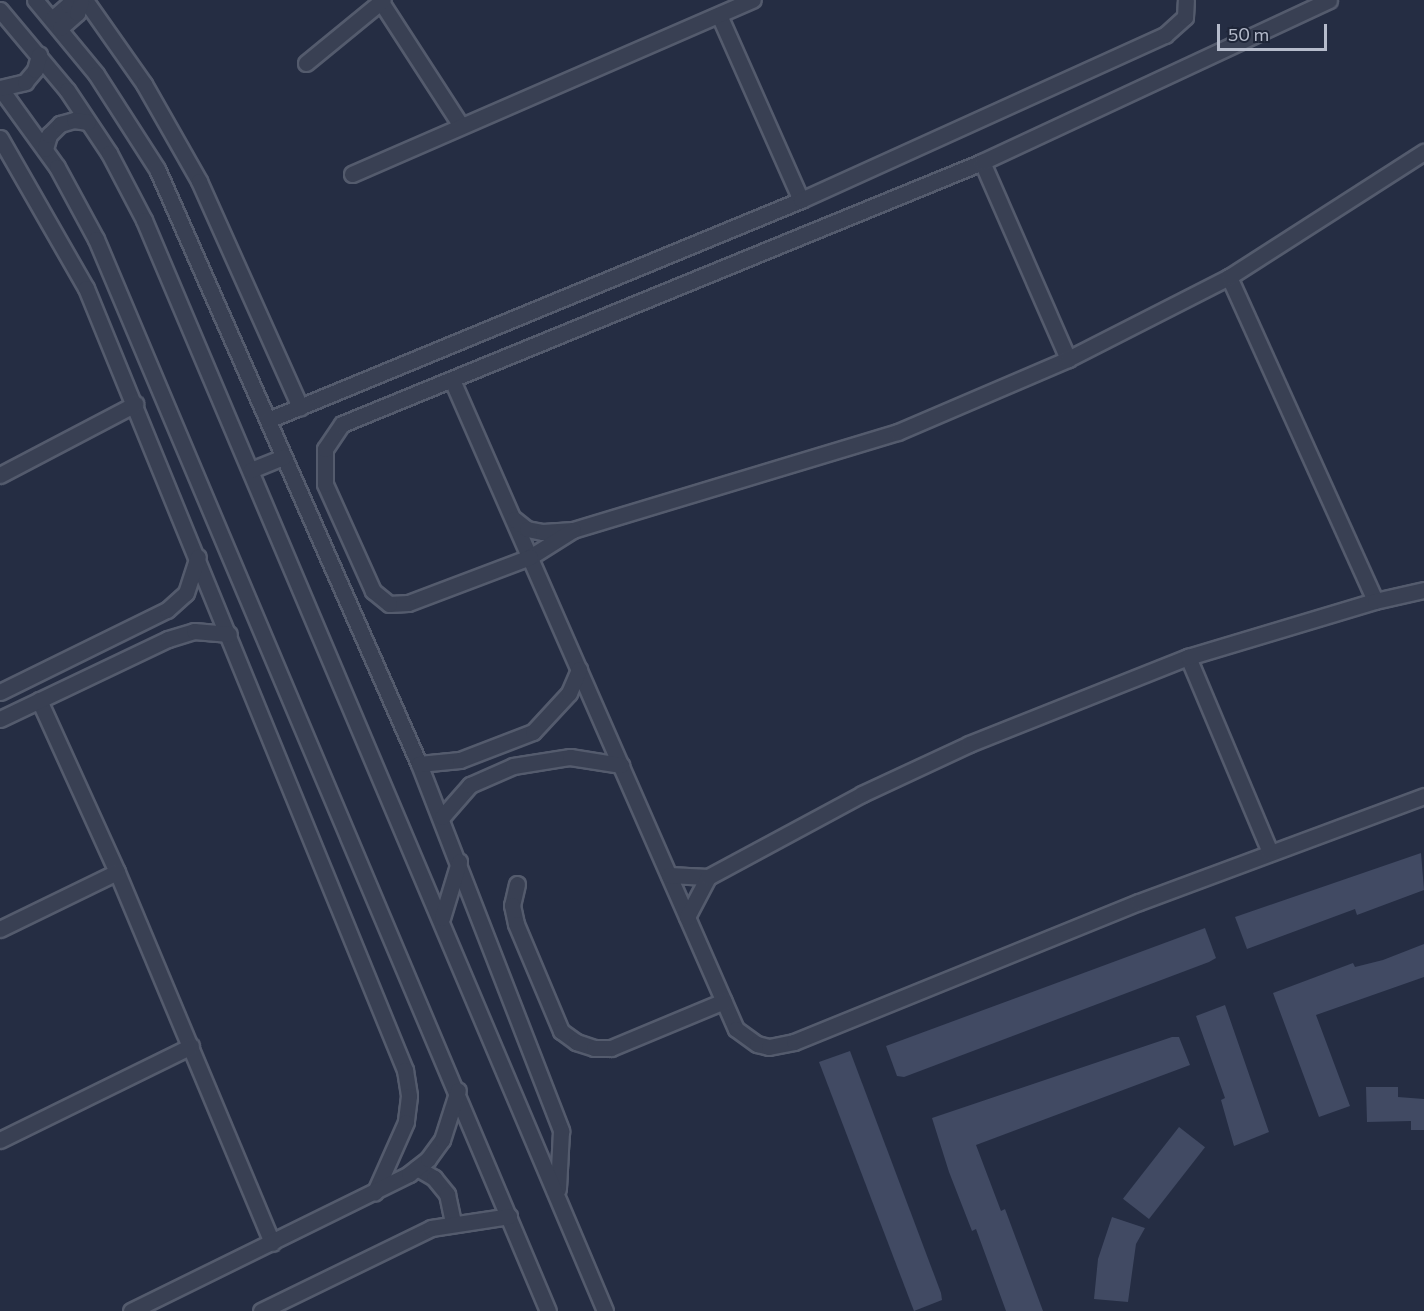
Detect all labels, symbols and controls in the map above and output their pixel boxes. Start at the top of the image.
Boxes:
scale bar [1220,12,1330,50]
text: 50 m [1228,23,1269,45]

